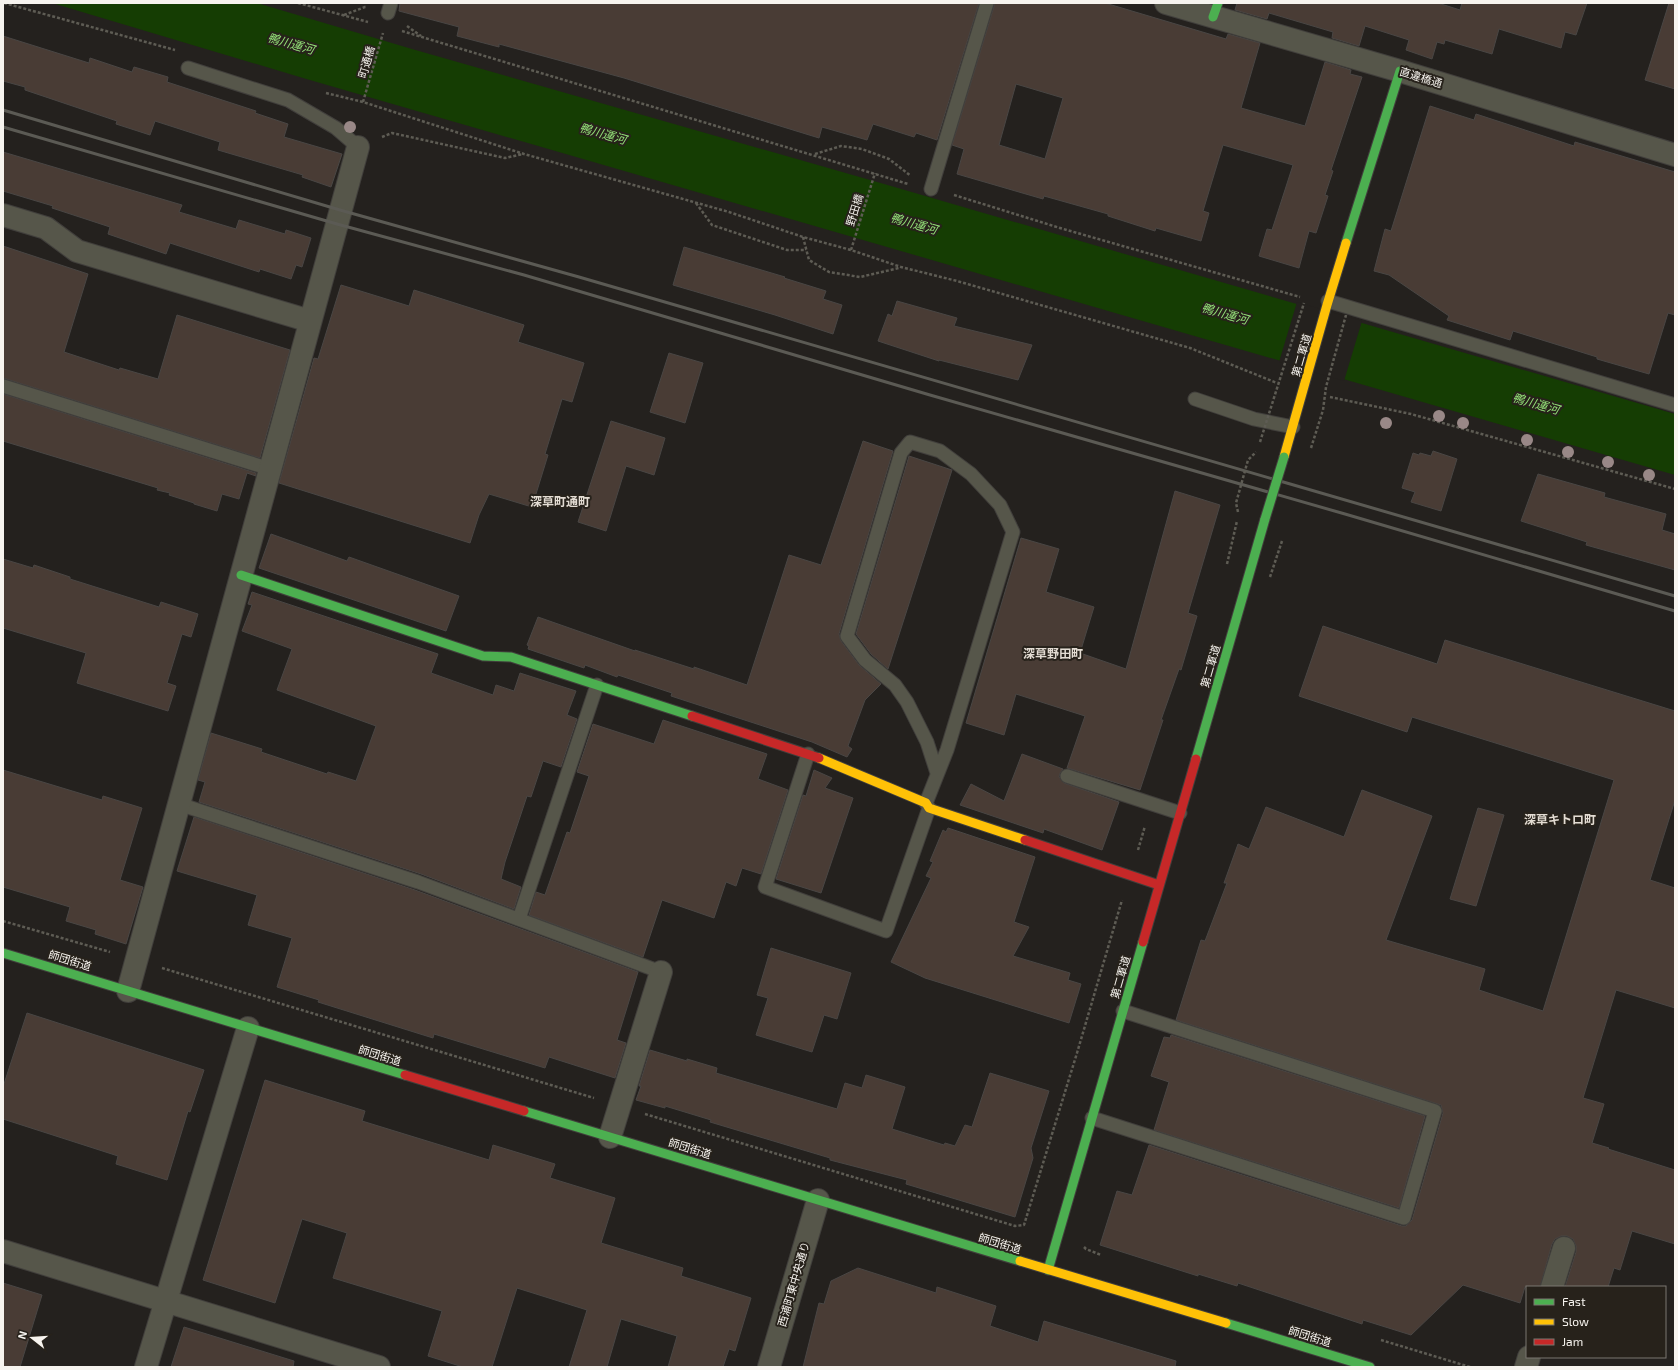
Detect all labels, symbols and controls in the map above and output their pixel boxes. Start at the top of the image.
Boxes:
water label: 鴨川運河 [266,30,318,57]
street label: 町通橋 [355,44,377,80]
street label: 直違橋通 [1398,64,1444,90]
water label: 鴨川運河 [578,120,630,147]
street label: 野田橋 [843,192,865,228]
water label: 鴨川運河 [889,210,941,237]
water label: 鴨川運河 [1200,300,1252,327]
street label: 第二軍道 [1289,332,1313,378]
water label: 鴨川運河 [1511,390,1563,417]
district label: 深草町通町 [530,494,590,508]
street label: 第二軍道 [1198,643,1222,689]
district label: 深草野田町 [1023,646,1083,660]
district label: 深草キトロ町 [1524,812,1596,826]
street label: 師団街道 [47,947,93,973]
street label: 第二軍道 [1108,954,1132,1000]
street label: 師団街道 [357,1042,403,1068]
street label: 師団街道 [667,1135,713,1161]
street label: 師団街道 [977,1230,1023,1256]
street label: 西浦町東中央通り [775,1240,811,1328]
legend [1526,1286,1666,1358]
text: Fast [1562,1294,1586,1308]
text: Slow [1562,1314,1589,1328]
north arrow [12,1318,52,1358]
street label: 師団街道 [1287,1323,1333,1349]
text: N [15,1329,29,1341]
text: Jam [1562,1334,1583,1348]

